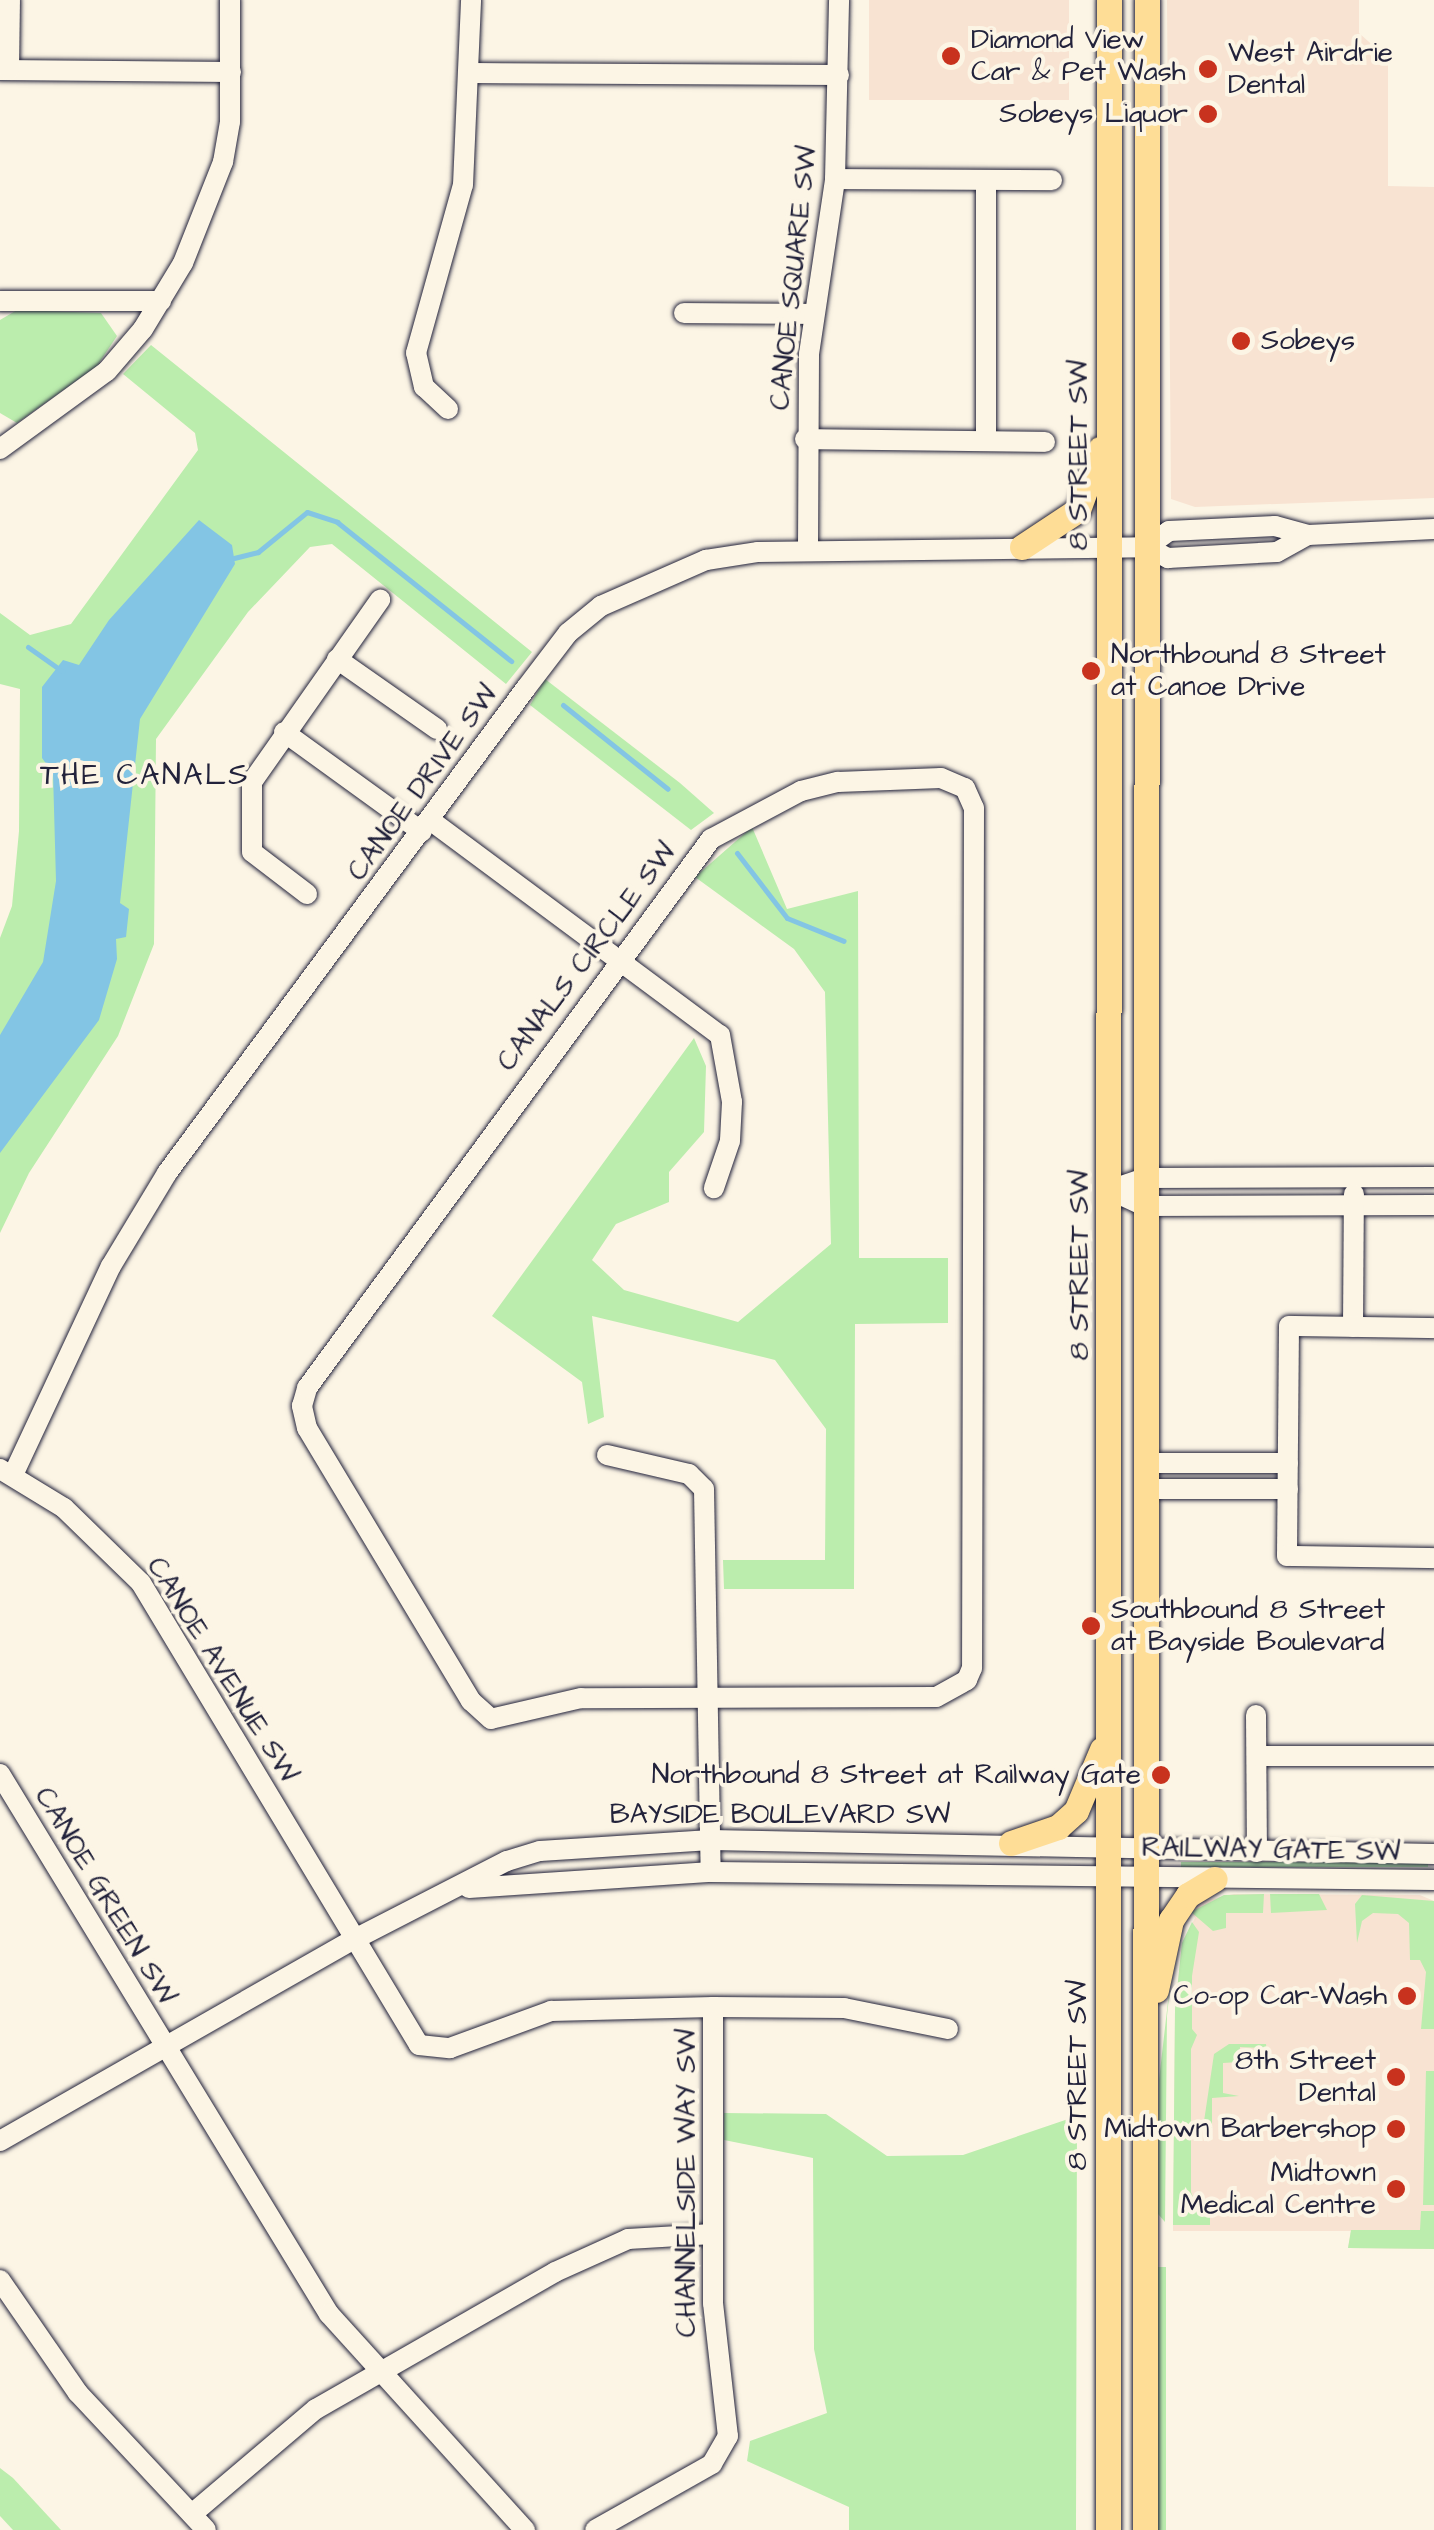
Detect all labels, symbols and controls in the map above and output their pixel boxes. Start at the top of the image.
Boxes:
place label: Diamond View Car & Pet Wash [971,23,1186,89]
place label: West Airdrie Dental [1228,36,1393,102]
marker: Diamond View Car & Pet Wash [940,45,962,67]
marker: West Airdrie Dental [1197,58,1219,80]
place label: Sobeys Liquor [999,97,1188,131]
marker: Sobeys Liquor [1197,103,1219,125]
street label: CANOE SQUARE SW [763,144,825,412]
place label: Sobeys [1261,324,1355,358]
marker: Sobeys [1230,330,1252,352]
street label: 8 STREET SW [1062,360,1096,550]
place label: Northbound 8 Street at Canoe Drive [1111,638,1386,704]
marker: Northbound 8 Street at Canoe Drive [1080,660,1102,682]
street label: CANOE DRIVE SW [341,679,505,887]
district label: THE CANALS [40,757,250,793]
street label: CANALS CIRCLE SW [490,836,684,1078]
street label: 8 STREET SW [1063,1170,1097,1360]
street label: CANOE AVENUE SW [139,1551,305,1789]
place label: Southbound 8 Street at Bayside Boulevard [1111,1593,1385,1659]
marker: Southbound 8 Street at Bayside Boulevard [1080,1615,1102,1637]
place label: Northbound 8 Street at Railway Gate [652,1758,1141,1792]
marker: Northbound 8 Street at Railway Gate [1150,1764,1172,1786]
street label: CANOE GREEN SW [27,1781,183,2011]
street label: BAYSIDE BOULEVARD SW [610,1798,950,1832]
street label: RAILWAY GATE SW [1141,1831,1401,1869]
place label: Co-op Car-Wash [1173,1979,1387,2013]
street label: 8 STREET SW [1061,1980,1095,2170]
marker: Co-op Car-Wash [1396,1985,1418,2007]
street label: CHANNELSIDE WAY SW [670,2029,704,2337]
place label: 8th Street Dental [1235,2044,1376,2110]
marker: 8th Street Dental [1385,2066,1407,2088]
place label: Midtown Barbershop [1104,2112,1376,2146]
marker: Midtown Barbershop [1385,2118,1407,2140]
place label: Midtown Medical Centre [1181,2156,1376,2222]
marker: Midtown Medical Centre [1385,2178,1407,2200]

